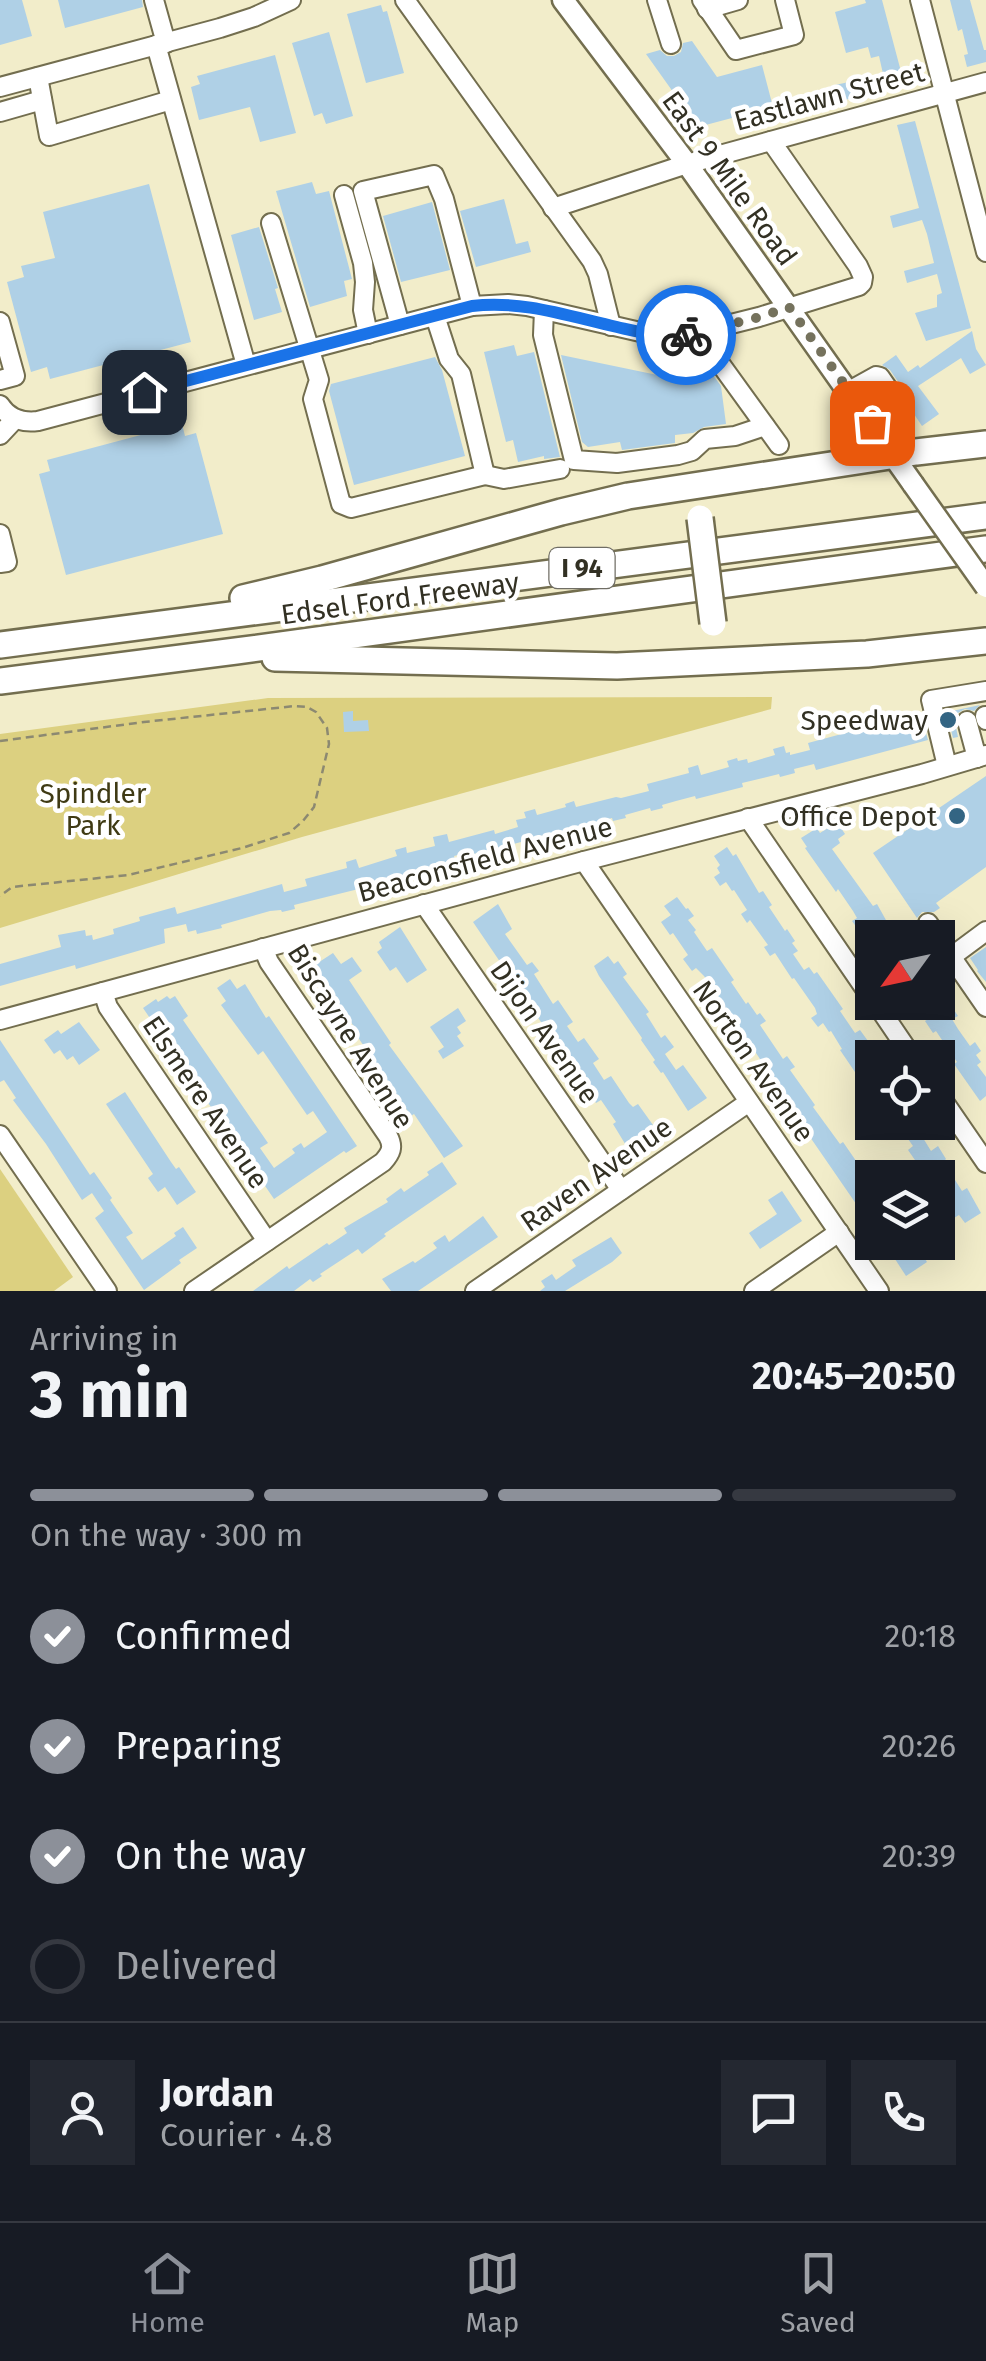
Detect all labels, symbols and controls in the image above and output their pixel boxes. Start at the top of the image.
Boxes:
street label: Eastlawn Street [730,55,929,138]
street label: East 9 Mile Road [655,85,804,272]
courier [636,285,736,385]
icon: bike [659,308,714,363]
pin [102,350,187,435]
icon: home [117,365,172,420]
pin [830,381,915,466]
icon: bag [845,396,900,451]
road number: I 94 [550,548,614,588]
street label: Edsel Ford Freeway [279,565,521,632]
place label: Speedway [801,704,928,737]
marker: Speedway [937,709,959,731]
park label: Spindler Park [39,777,147,842]
place label: Office Depot [780,800,938,833]
marker: Office Depot [946,805,968,827]
street label: Beaconsfield Avenue [354,810,616,909]
north arrow [855,920,955,1020]
map controls [855,920,955,1260]
street label: Biscayne Avenue [280,938,421,1135]
street label: Dijon Avenue [483,954,606,1110]
street label: Norton Avenue [686,974,821,1148]
street label: Elsmere Avenue [136,1010,275,1195]
button: locate [855,1040,955,1140]
street label: Raven Avenue [514,1110,678,1239]
button: layers [855,1160,955,1260]
text: Arriving in [30,1320,178,1358]
text: 20:45–20:50 [752,1353,956,1399]
text: 3 min [30,1356,190,1434]
text: On the way · 300 m [30,1516,303,1554]
icon: check [30,1609,85,1664]
text: Confirmed [115,1613,293,1659]
text: 20:18 [884,1617,956,1655]
icon: check [30,1719,85,1774]
text: Preparing [115,1723,281,1769]
text: 20:26 [882,1727,956,1765]
icon: check [30,1829,85,1884]
text: On the way [115,1833,306,1879]
text: 20:39 [882,1837,956,1875]
text: Delivered [115,1943,278,1989]
button: person [30,2060,135,2165]
button: chat [721,2060,826,2165]
button: phone [851,2060,956,2165]
text: Jordan [160,2070,274,2116]
text: Courier · 4.8 [160,2116,333,2154]
tab: Home [130,2246,205,2339]
tab: Map [465,2246,520,2339]
tab: Saved [780,2246,856,2339]

